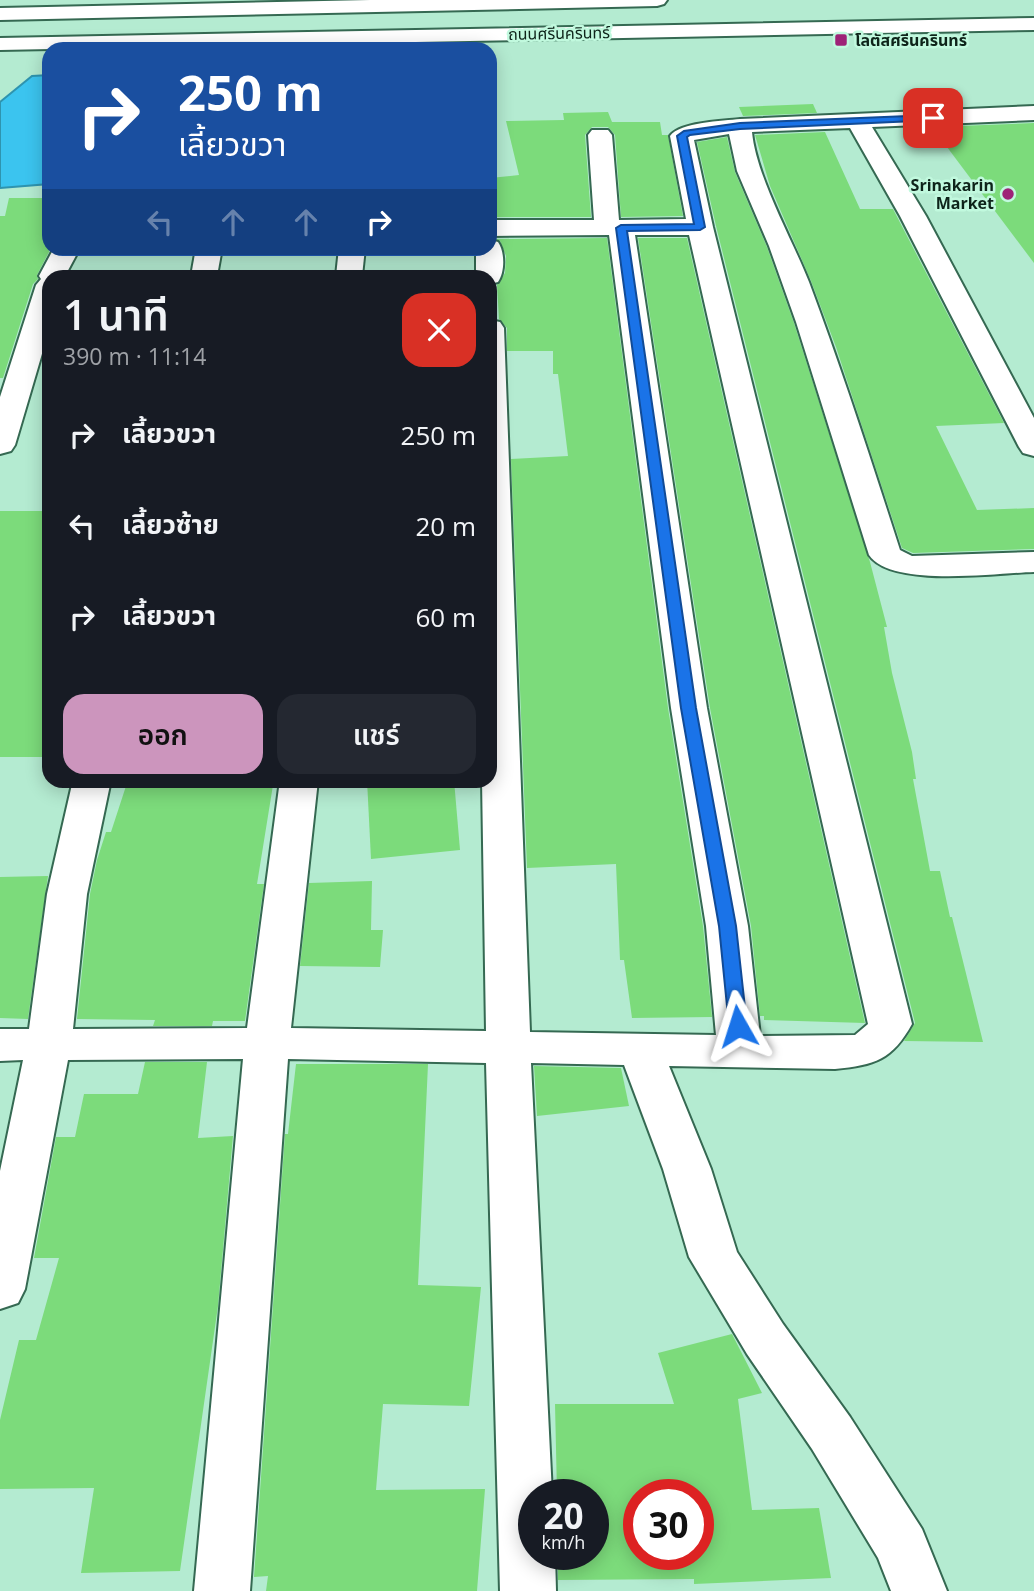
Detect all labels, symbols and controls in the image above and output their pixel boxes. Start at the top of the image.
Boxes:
street label: ถนนศรีนครินทร์ [508,21,611,45]
place label: โลตัสศรีนครินทร์ [855,29,967,51]
marker: โลตัสศรีนครินทร์ [833,32,849,48]
text: 250 m [178,59,323,125]
icon: right [63,70,154,161]
pin [903,88,963,148]
icon: arrive [914,99,952,137]
text: เลี้ยวขวา [178,122,286,165]
place label: Srinakarin Market [911,174,994,214]
marker: Srinakarin Market [1000,186,1016,202]
icon: left [141,203,179,241]
icon: ahead [214,203,252,241]
icon: ahead [287,203,325,241]
icon: right [360,203,398,241]
text: 1 นาที [63,285,169,342]
button: close [402,293,476,367]
text: 390 m · 11:14 [63,340,206,372]
text: เลี้ยวขวา [122,415,216,451]
icon: right [63,416,101,454]
text: 250 m [401,417,476,453]
text: เลี้ยวซ้าย [122,506,219,542]
icon: left [63,507,101,545]
text: 20 m [415,508,476,544]
text: เลี้ยวขวา [122,597,216,633]
icon: right [63,598,101,636]
text: 60 m [415,599,476,635]
button: ออก [63,694,263,774]
button: แชร์ [277,694,476,774]
position arrow [701,989,775,1063]
speed limit sign: 30 [623,1479,714,1570]
text: 20 [543,1492,584,1539]
text: km/h [542,1530,585,1554]

